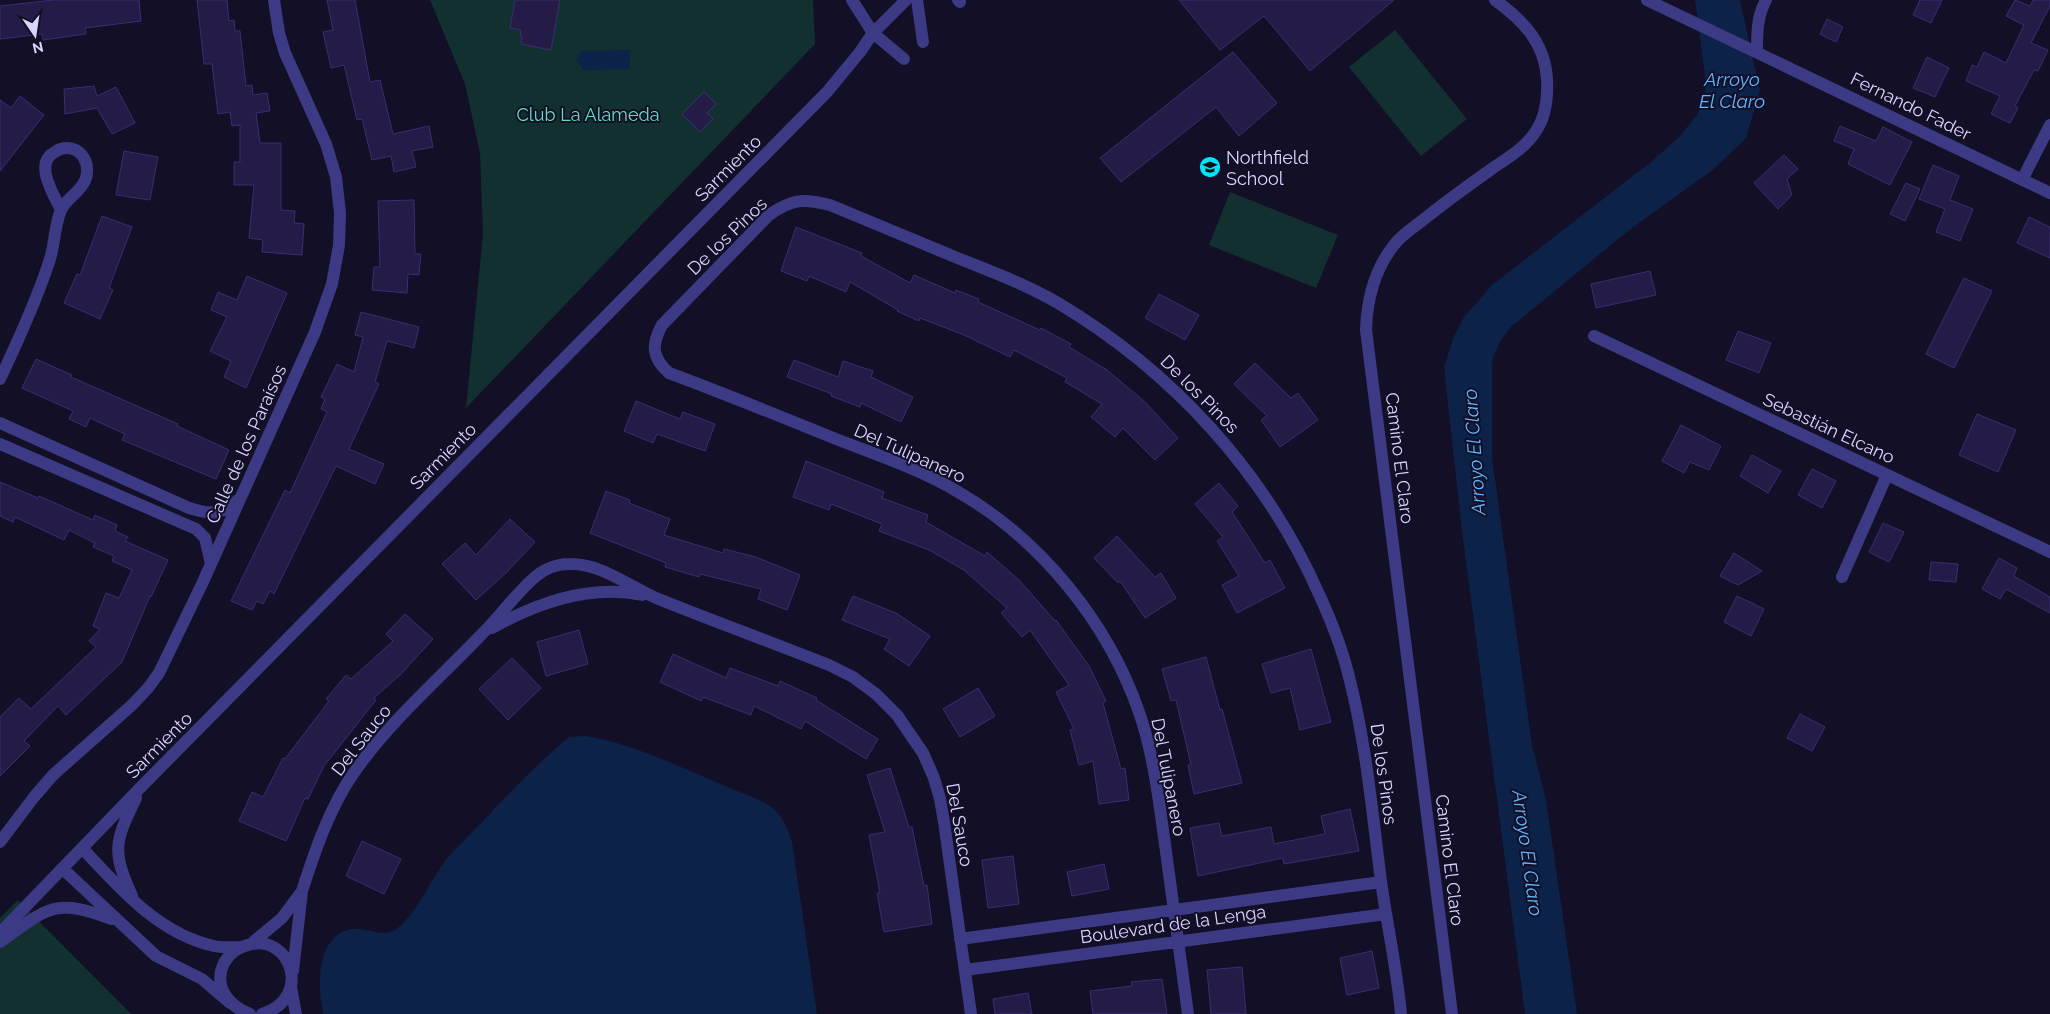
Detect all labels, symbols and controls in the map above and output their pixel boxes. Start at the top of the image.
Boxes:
north arrow [10,10,60,60]
text: N [31,39,45,57]
water label: Arroyo El Claro [1699,68,1765,112]
street label: Fernando Fader [1847,68,1975,145]
park label: Club La Alameda [517,104,659,125]
street label: Sarmiento [690,130,766,206]
place label: Northfield School [1226,147,1309,189]
school or university icon: Northfield School [1198,155,1222,179]
street label: De los Pinos [683,193,771,279]
street label: De los Pinos [1157,351,1244,438]
street label: Calle de los Paraísos [202,361,291,527]
water label: Arroyo El Claro [1459,388,1489,517]
street label: Sebastián Elcano [1760,388,1898,468]
street label: Camino El Claro [1382,391,1419,525]
street label: Sarmiento [405,418,481,494]
street label: Del Tulipanero [851,419,969,487]
street label: Del Sauco [327,700,395,780]
street label: Sarmiento [121,707,197,783]
street label: Del Tulipanero [1147,716,1191,838]
street label: De los Pinos [1367,722,1402,826]
street label: Del Sauco [942,782,978,869]
water label: Arroyo El Claro [1508,788,1548,917]
street label: Camino El Claro [1432,793,1469,927]
street label: Boulevard de la Lenga [1079,901,1267,947]

